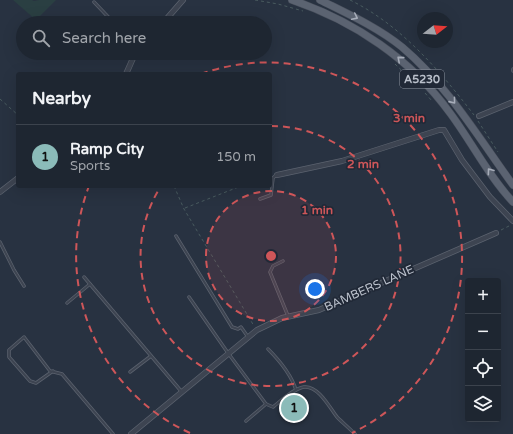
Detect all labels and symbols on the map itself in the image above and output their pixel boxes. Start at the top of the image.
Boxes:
one-way arrow [351,12,358,20]
north arrow [417,12,453,48]
one-way arrow [397,57,404,64]
road number: A5230 [400,70,444,88]
one-way arrow [448,96,455,104]
text: 3 min [393,111,425,125]
text: 2 min [347,157,379,171]
one-way arrow [487,168,494,175]
text: 1 min [301,203,333,217]
centre of rings [264,249,278,263]
street label: BAMBERS LANE [322,262,416,314]
your location [305,279,325,299]
pin: 1 [281,393,307,423]

